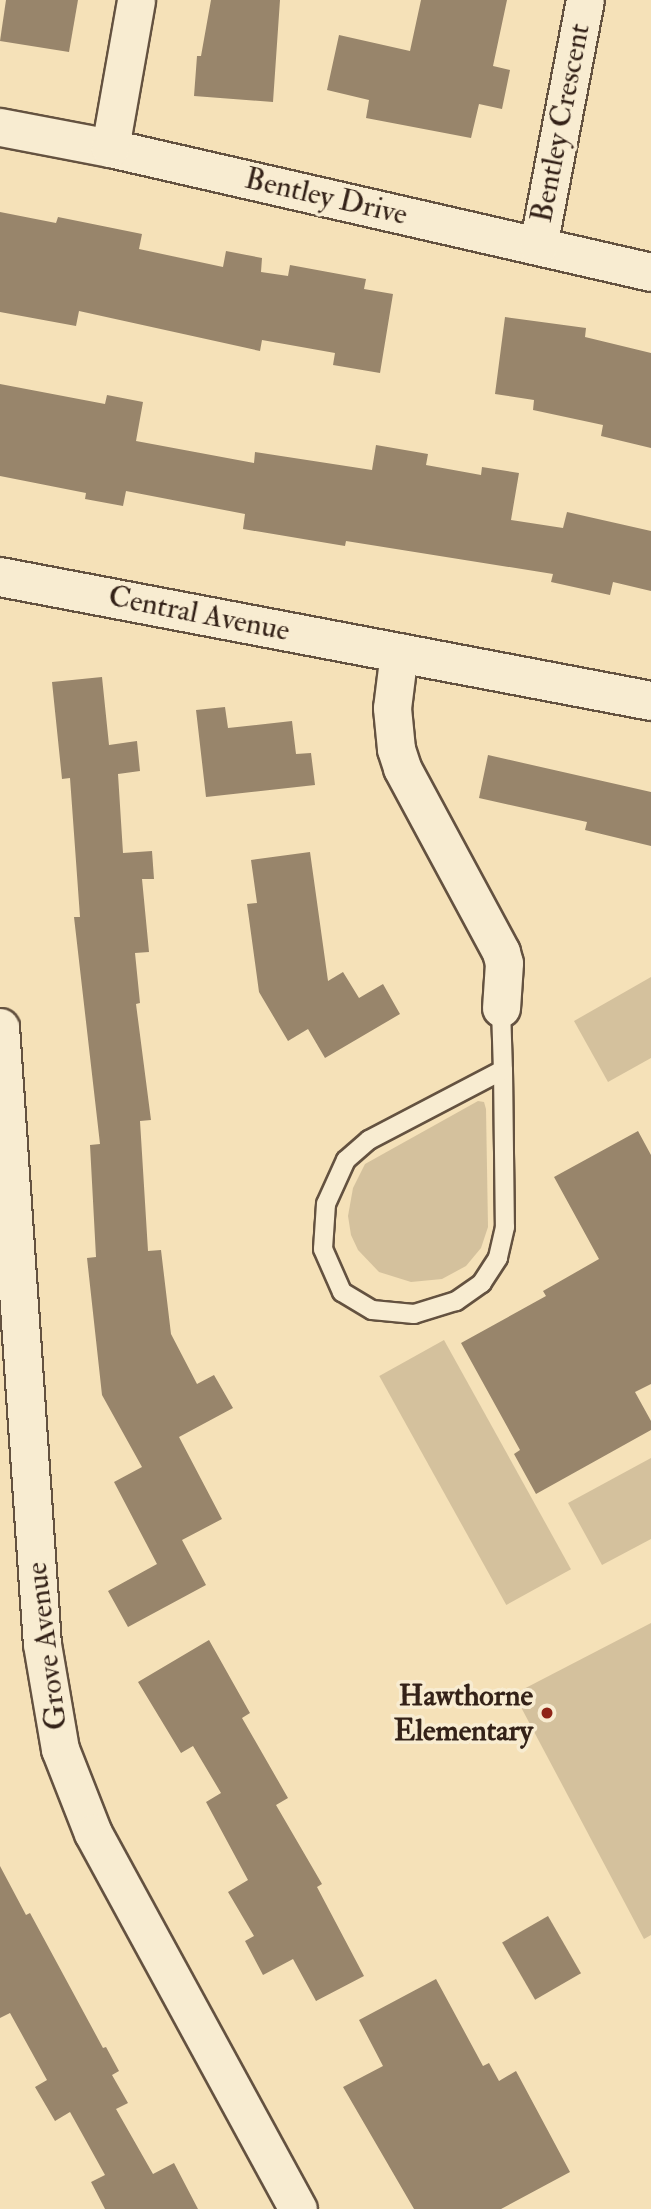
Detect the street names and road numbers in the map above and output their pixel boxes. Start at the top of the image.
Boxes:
street label: Bentley Crescent [524,20,598,226]
street label: Bentley Drive [241,161,411,233]
street label: Central Avenue [105,579,293,649]
street label: Grove Avenue [19,1560,75,1732]

